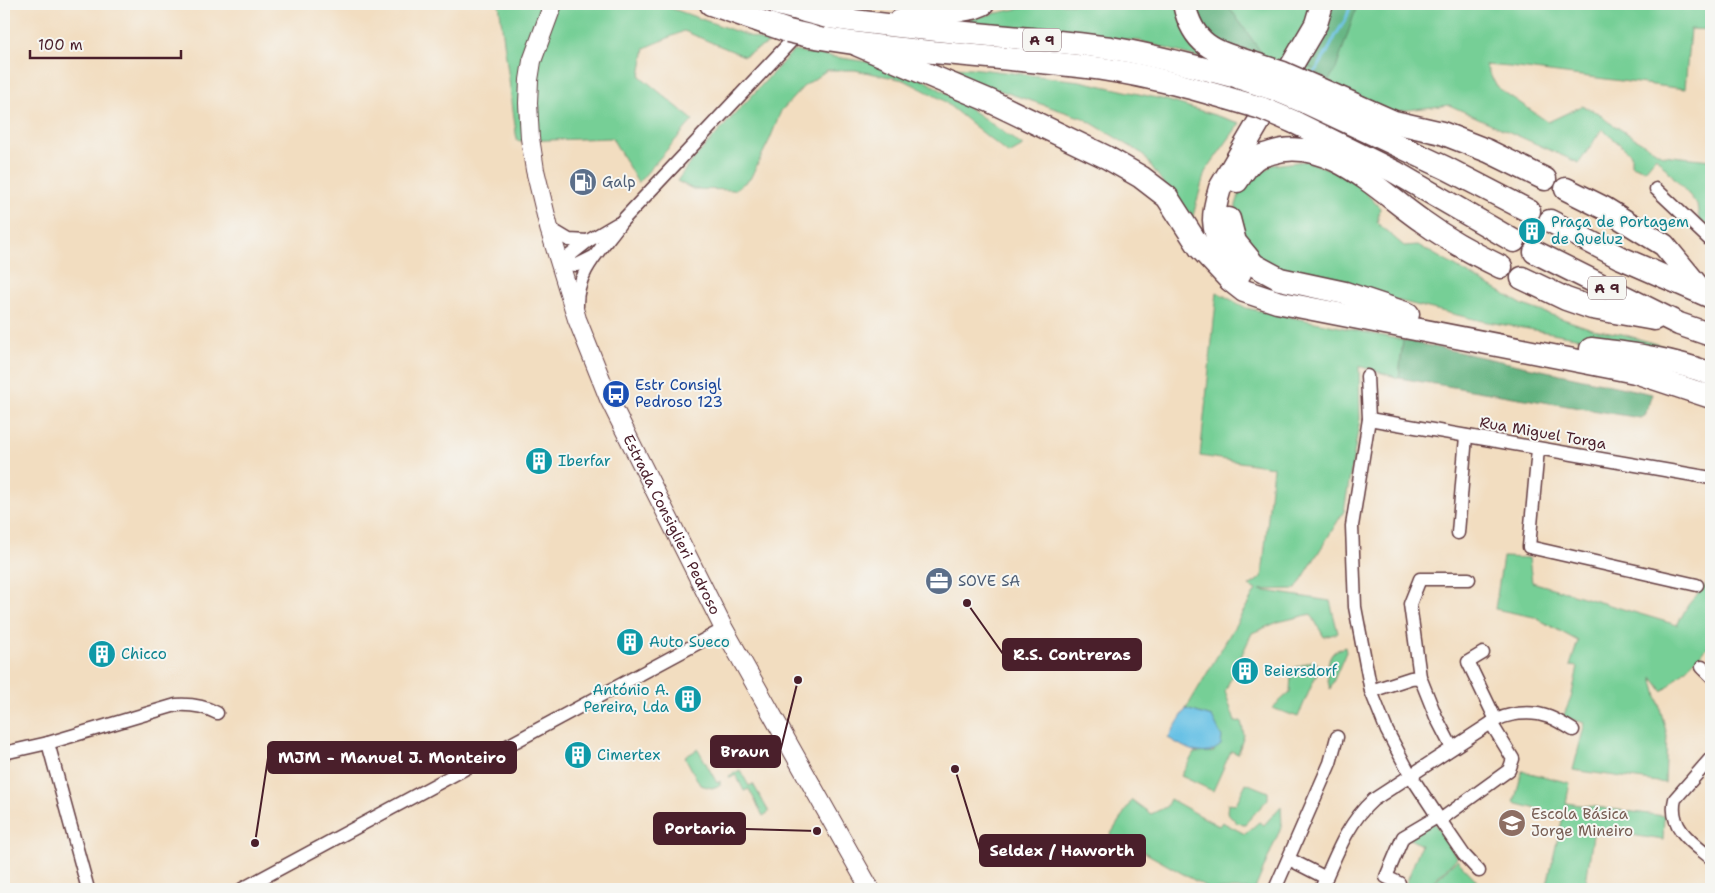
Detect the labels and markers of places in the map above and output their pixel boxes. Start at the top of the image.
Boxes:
fuel station icon: Galp [568,167,598,197]
place label: Galp [602,172,636,192]
place label: Praça de Portagem de Queluz [1551,212,1689,249]
building icon: Praça de Portagem de Queluz [1517,216,1547,246]
place label: Estr Consigl Pedroso 123 [635,375,723,412]
bus stop icon: Estr Consigl Pedroso 123 [601,379,631,409]
building icon: Iberfar [524,446,554,476]
place label: Iberfar [558,451,611,471]
office icon: SOVE SA [924,566,954,596]
place label: SOVE SA [958,571,1020,591]
building icon: Auto Sueco [615,627,645,657]
place label: Auto Sueco [649,632,730,652]
building icon: Chicco [87,639,117,669]
callout: R.S. Contreras [1003,639,1141,670]
place label: Chicco [121,644,167,664]
building icon: Beiersdorf [1230,656,1260,686]
place label: Beiersdorf [1264,661,1338,681]
place label: António A. Pereira, Lda [583,680,670,717]
building icon: António A. Pereira, Lda [673,684,703,714]
callout: Braun [711,736,780,767]
building icon: Cimertex [563,740,593,770]
callout: MJM - Manuel J. Monteiro [268,742,516,773]
place label: Cimertex [597,745,660,765]
place label: Escola Básica Jorge Mineiro [1531,804,1633,841]
school or university icon: Escola Básica Jorge Mineiro [1497,808,1527,838]
callout: Portaria [654,813,745,844]
callout: Seldex / Haworth [980,835,1145,866]

